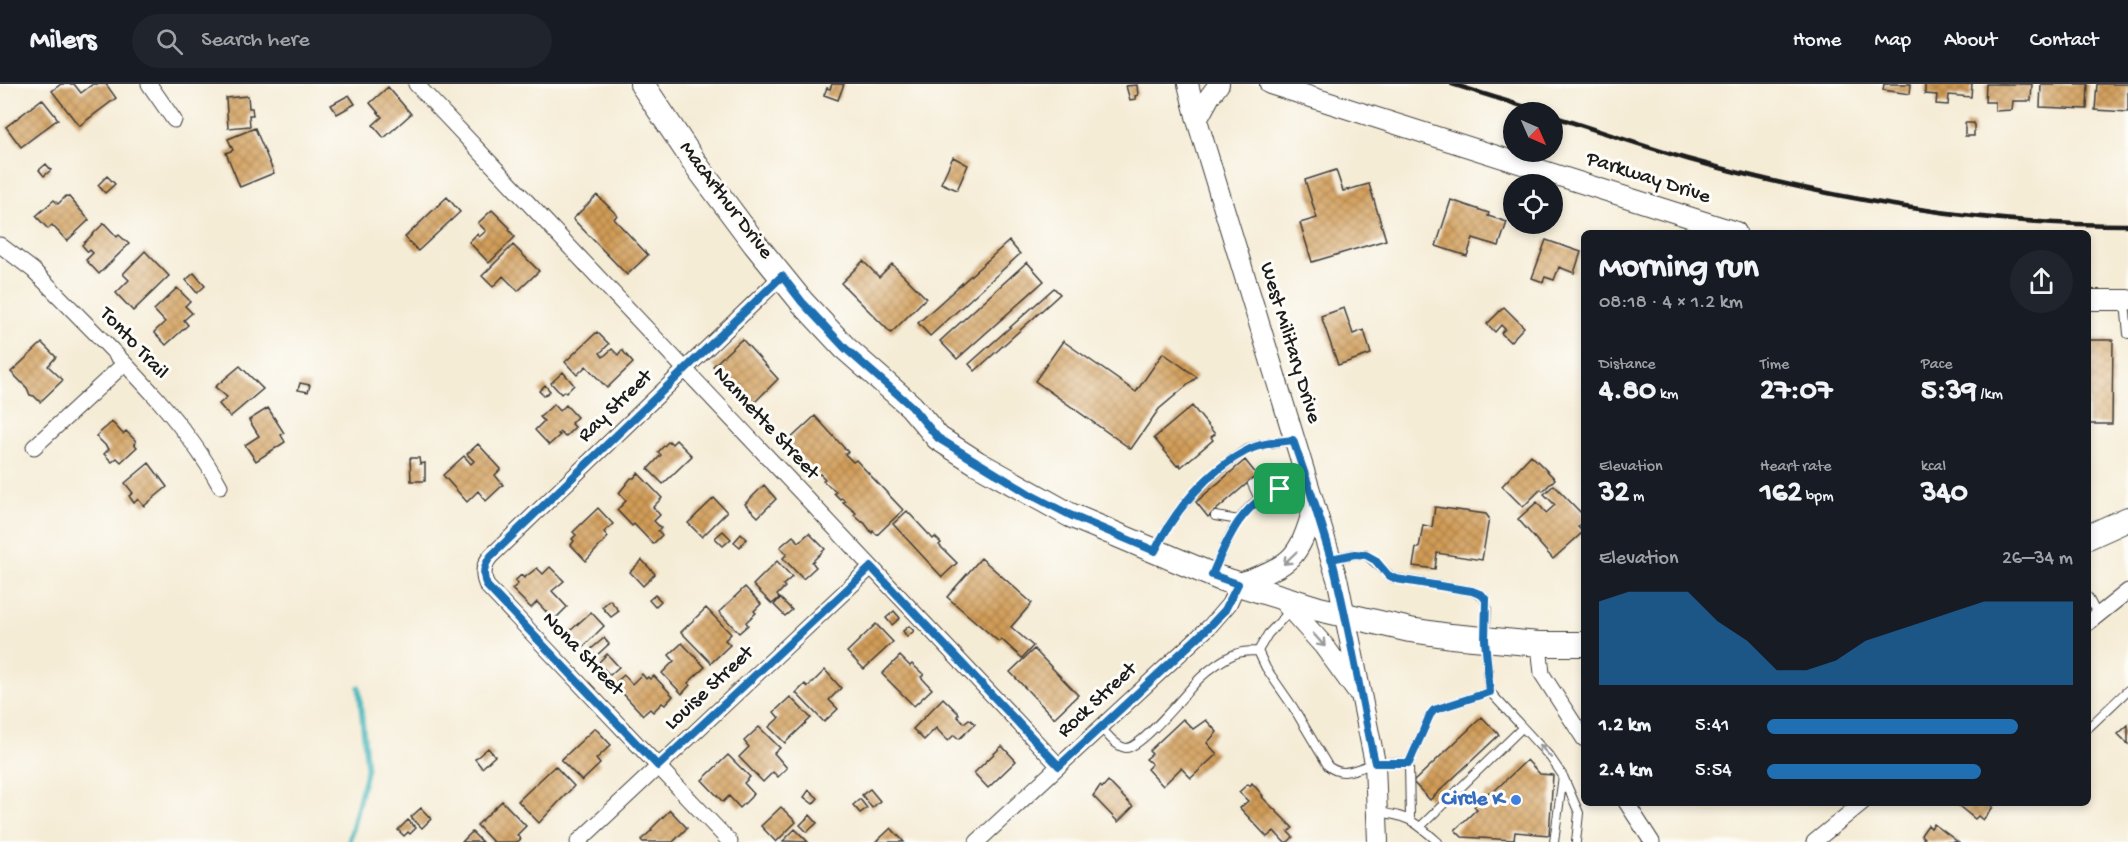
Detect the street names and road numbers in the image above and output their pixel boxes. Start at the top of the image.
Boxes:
street label: MacArthur Drive [673,137,778,266]
street label: Parkway Drive [1582,147,1714,211]
street label: West Military Drive [1253,259,1326,428]
street label: Tonto Trail [93,302,173,385]
street label: Nannette Street [706,362,825,487]
street label: Ray Street [574,364,660,449]
street label: Nona Street [536,608,630,704]
street label: Louise Street [660,640,761,737]
street label: Rock Street [1053,656,1145,744]

